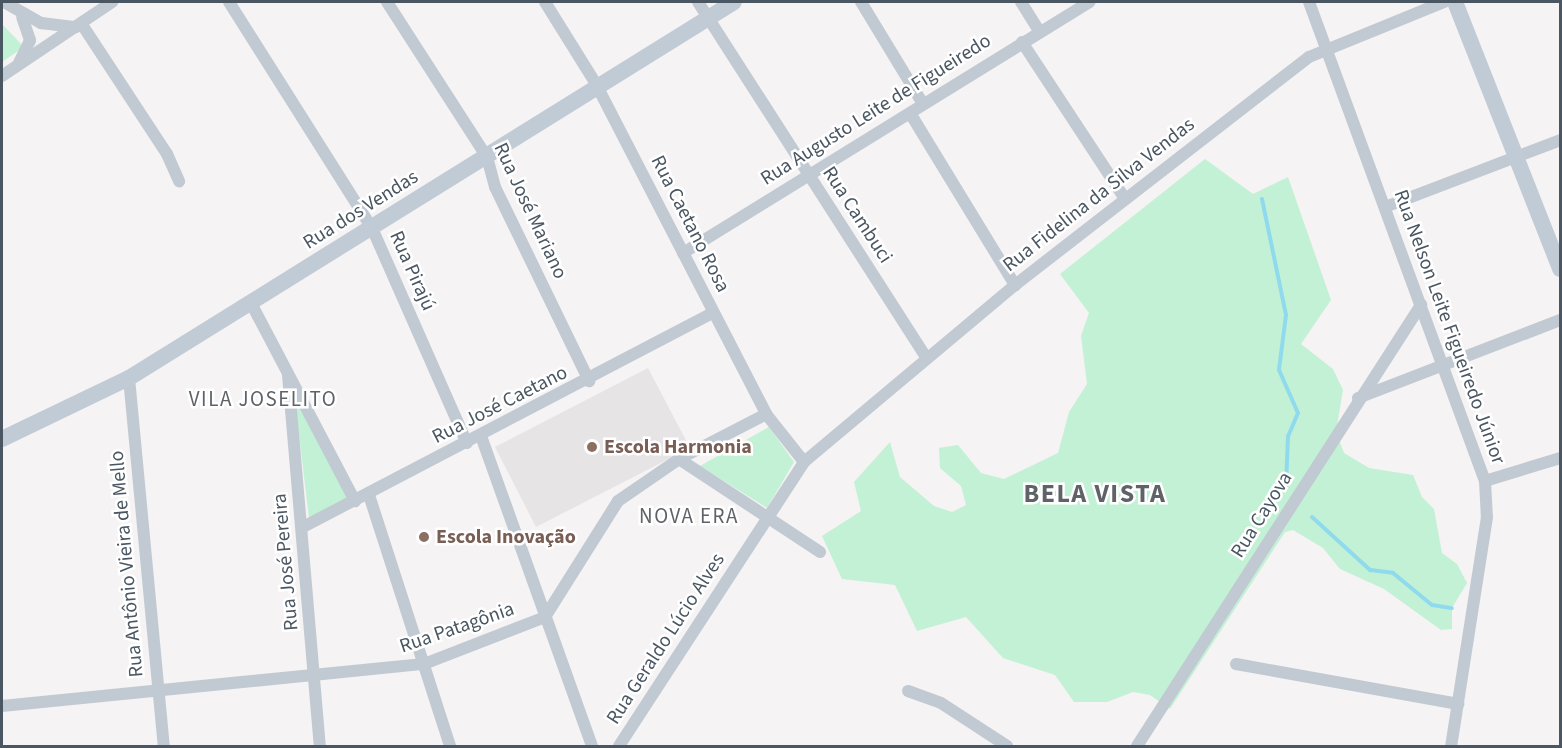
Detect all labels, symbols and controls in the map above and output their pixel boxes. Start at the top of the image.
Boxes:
street label: Rua Augusto Leite de Figueiredo [756,29,996,191]
street label: Rua Fidelina da Silva Vendas [998,113,1200,277]
street label: Rua José Mariano [488,139,572,283]
street label: Rua Caetano Rosa [645,152,735,296]
street label: Rua Cambuci [817,162,897,268]
street label: Rua dos Vendas [299,165,423,255]
street label: Rua Nelson Leite Figueiredo Júnior [1388,186,1510,468]
street label: Rua Pirajú [384,227,440,315]
street label: Rua José Caetano [428,361,572,449]
district label: VILA JOSELITO [189,386,337,412]
place label: Escola Harmonia [604,435,752,459]
marker: Escola Harmonia [585,440,599,454]
street label: Rua Antônio Vieira de Mello [105,450,149,678]
street label: Rua Cayova [1226,468,1298,562]
district label: BELA VISTA [1024,478,1166,510]
street label: Rua José Pereira [268,492,304,632]
district label: NOVA ERA [639,503,739,529]
place label: Escola Inovação [436,525,576,549]
marker: Escola Inovação [417,530,431,544]
street label: Rua Geraldo Lúcio Alves [602,549,730,729]
street label: Rua Patagônia [397,597,517,659]

